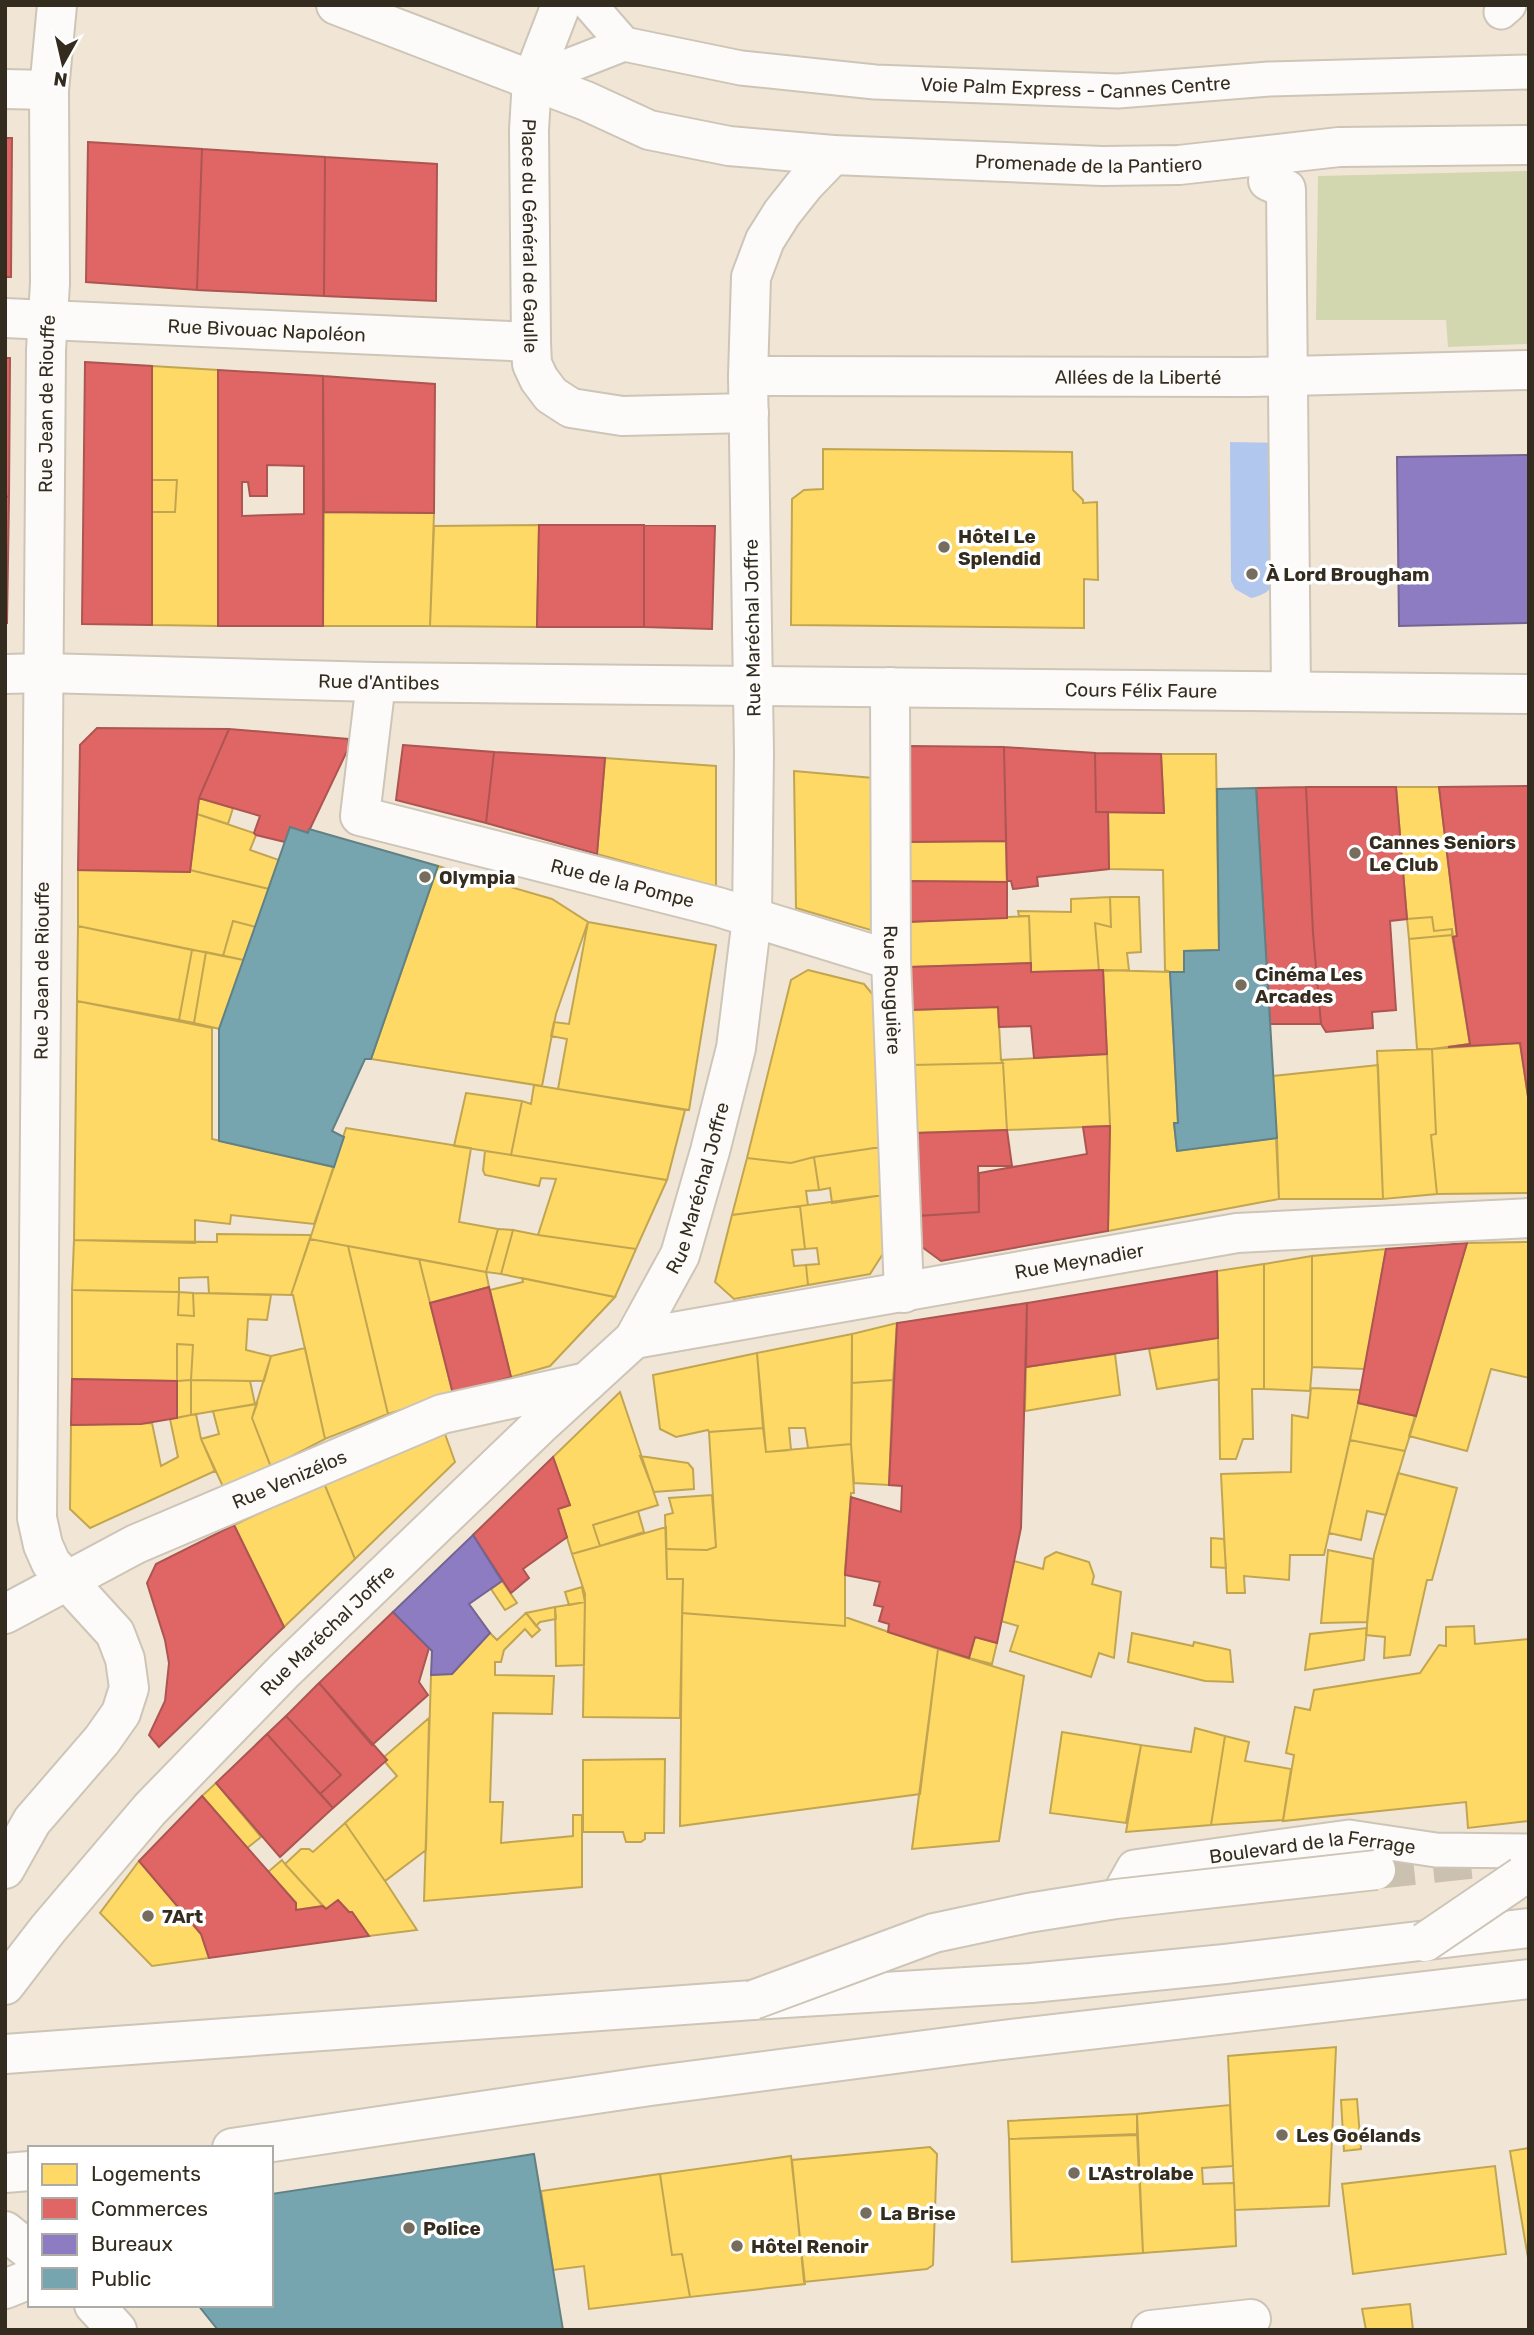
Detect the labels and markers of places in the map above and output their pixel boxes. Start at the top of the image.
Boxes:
place label: Hôtel Le Splendid [958,525,1041,570]
marker: Hôtel Le Splendid [936,539,952,555]
place label: À Lord Brougham [1266,563,1429,586]
marker: À Lord Brougham [1244,566,1260,582]
place label: Cannes Seniors Le Club [1369,831,1516,876]
marker: Cannes Seniors Le Club [1347,845,1363,861]
place label: Olympia [439,866,515,889]
marker: Olympia [417,869,433,885]
place label: Cinéma Les Arcades [1255,963,1363,1008]
marker: Cinéma Les Arcades [1233,977,1249,993]
place label: 7Art [162,1905,203,1928]
marker: 7Art [140,1908,156,1924]
place label: Les Goélands [1296,2124,1421,2147]
marker: Les Goélands [1274,2127,1290,2143]
place label: L'Astrolabe [1088,2162,1194,2185]
marker: L'Astrolabe [1066,2165,1082,2181]
place label: La Brise [880,2202,956,2225]
marker: La Brise [858,2205,874,2221]
place label: Police [423,2217,481,2240]
marker: Police [401,2220,417,2236]
place label: Hôtel Renoir [751,2235,869,2258]
marker: Hôtel Renoir [729,2238,745,2254]

